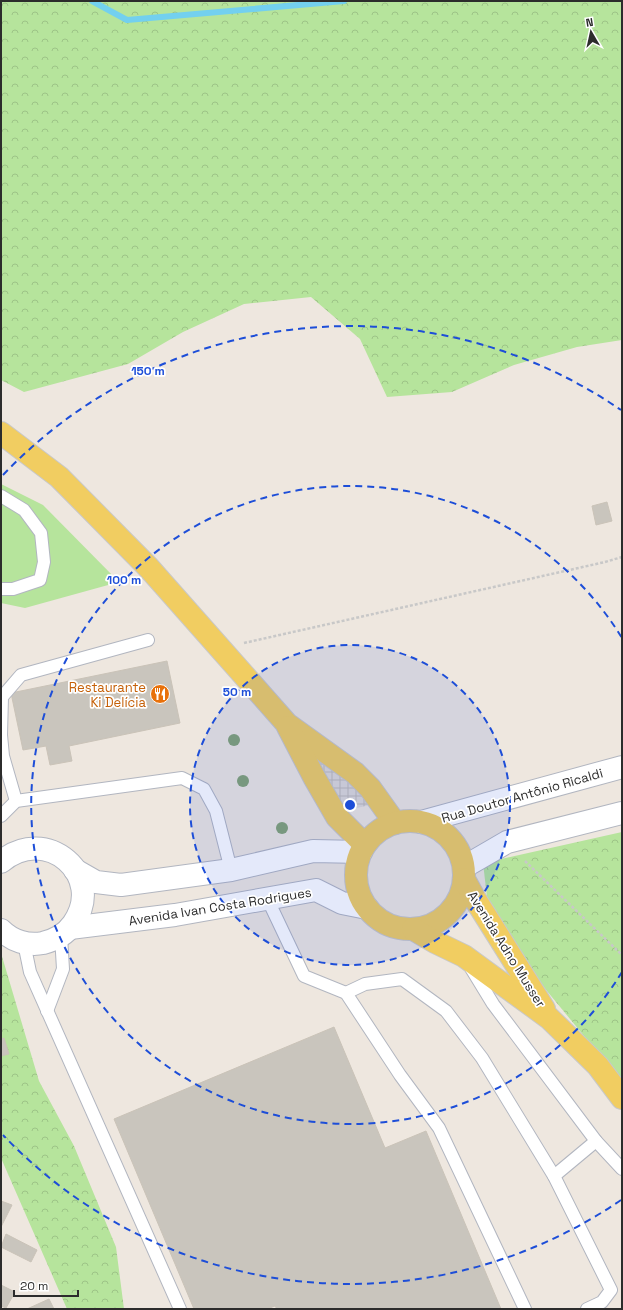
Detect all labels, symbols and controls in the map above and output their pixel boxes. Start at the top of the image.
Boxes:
north arrow [571,12,611,52]
text: N [585,15,594,30]
text: 150 m [131,363,165,379]
text: 100 m [107,572,141,588]
place label: Restaurante Ki Delícia [69,679,147,711]
restaurant icon: Restaurante Ki Delícia [149,683,171,705]
text: 50 m [223,684,251,700]
street label: Rua Doutor Antônio Ricaldi [439,764,605,827]
centre of rings [343,798,357,812]
street label: Avenida Ivan Costa Rodrigues [127,884,313,929]
street label: Avenida Adno Musser [464,888,549,1011]
scale bar [14,1272,78,1298]
text: 20 m [20,1278,48,1294]

